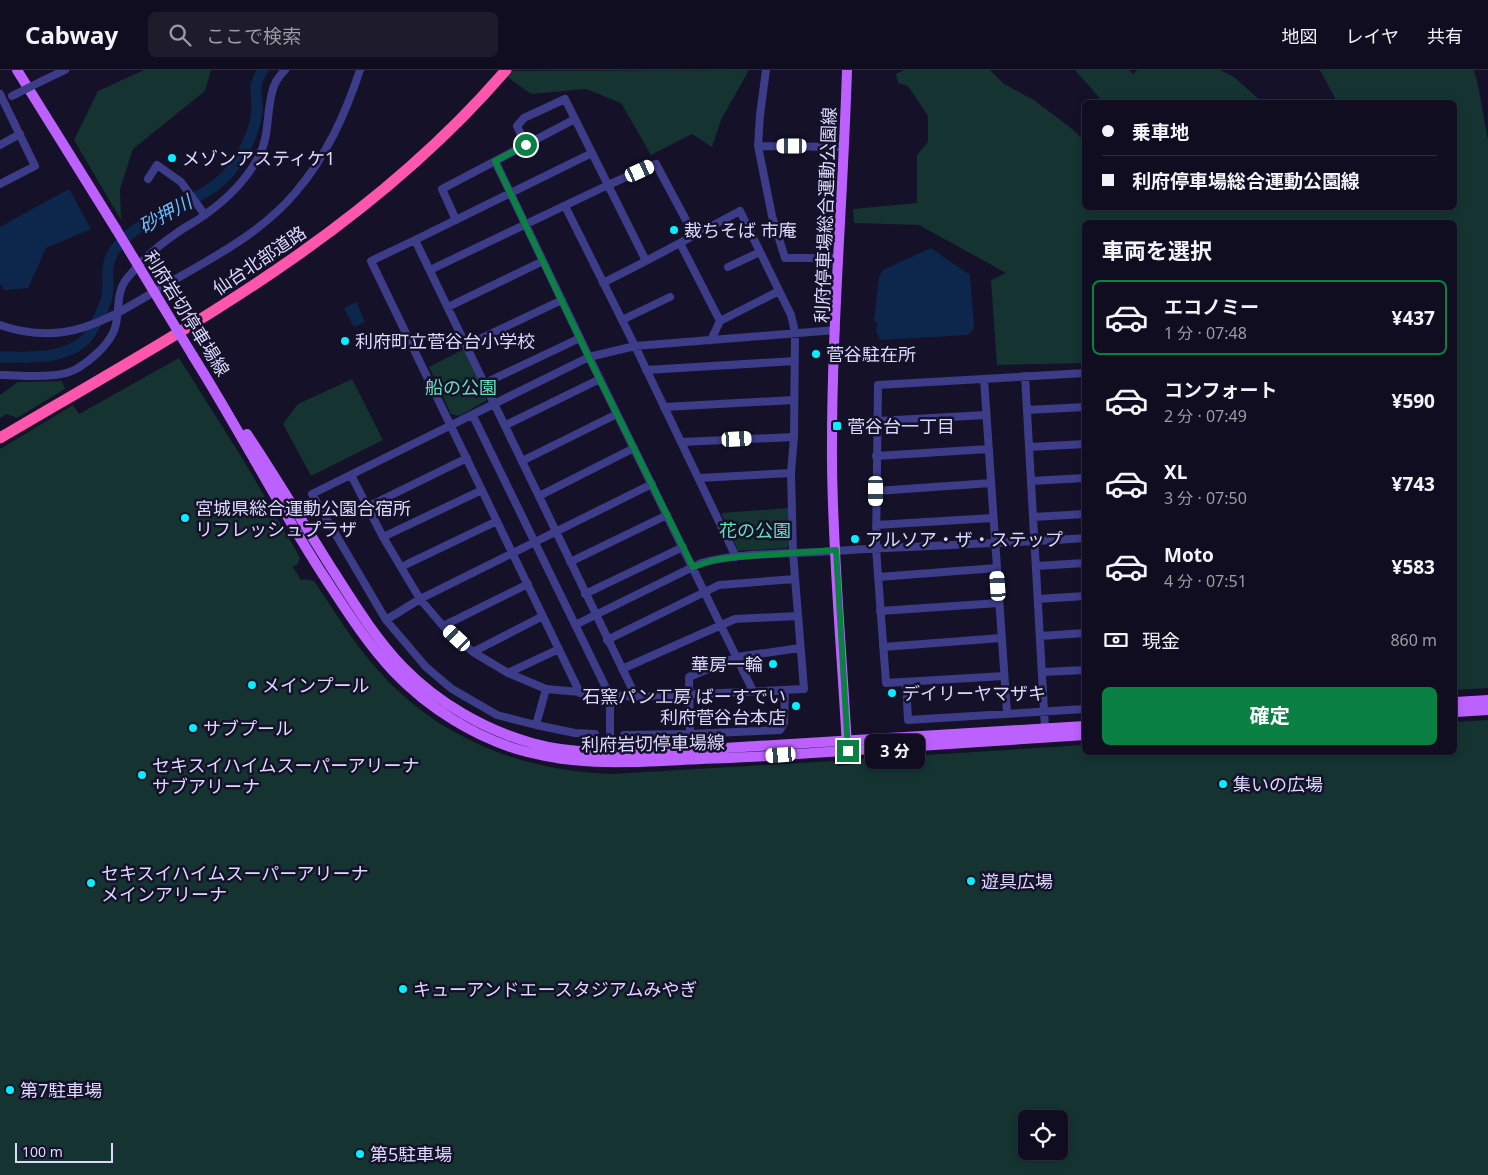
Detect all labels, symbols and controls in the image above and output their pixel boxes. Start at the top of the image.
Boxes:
search box [148,12,498,57]
text: Cabway [25,18,118,51]
icon: search [166,21,194,49]
text: ここで検索 [206,23,301,49]
text: 地図 [1282,24,1318,48]
text: レイヤ [1346,24,1399,48]
text: 共有 [1427,24,1463,48]
street label: 利府停車場総合運動公園線 [809,107,841,323]
text: 乗車地 [1132,119,1189,145]
route start [515,134,537,156]
car [777,139,807,154]
place label: メゾンアスティケ1 [182,146,335,170]
marker: メゾンアスティケ1 [166,152,178,164]
car [623,158,656,184]
text: 利府停車場総合運動公園線 [1132,168,1360,194]
water label: 砂押川 [134,188,198,239]
place label: 裁ちそば 市庵 [684,218,797,242]
street label: 仙台北部道路 [208,220,310,300]
marker: 裁ちそば 市庵 [668,224,680,236]
text: 車両を選択 [1102,235,1212,265]
street label: 利府岩切停車場線 [139,246,235,380]
text: エコノミー [1164,294,1259,320]
icon: car [1104,295,1149,340]
text: ¥437 [1392,305,1435,331]
text: 1 分 · 07:48 [1164,322,1247,344]
place label: 利府町立菅谷台小学校 [355,329,535,353]
marker: 利府町立菅谷台小学校 [339,335,351,347]
place label: 菅谷駐在所 [826,342,916,366]
marker: 菅谷駐在所 [810,348,822,360]
park label: 船の公園 [425,375,497,399]
text: コンフォート [1164,377,1277,403]
icon: car [1104,378,1149,423]
text: ¥590 [1392,388,1435,414]
text: 2 分 · 07:49 [1164,405,1247,427]
place label: 菅谷台一丁目 [847,414,955,438]
marker: 菅谷台一丁目 [831,420,843,432]
car [721,431,752,447]
text: XL [1164,459,1187,485]
icon: car [1104,461,1149,506]
text: ¥743 [1392,471,1435,497]
car [868,476,883,506]
text: 3 分 · 07:50 [1164,487,1247,509]
place label: 宮城県総合運動公園合宿所 リフレッシュプラザ [195,496,411,541]
marker: 宮城県総合運動公園合宿所 リフレッシュプラザ [179,512,191,524]
park label: 花の公園 [719,518,791,542]
place label: アルソア・ザ・ステップ [865,527,1063,551]
marker: アルソア・ザ・ステップ [849,533,861,545]
text: Moto [1164,542,1214,568]
icon: car [1104,544,1149,589]
text: ¥583 [1392,554,1435,580]
text: 4 分 · 07:51 [1164,570,1247,592]
car [989,571,1006,601]
car [440,622,473,654]
icon: cash [1102,626,1130,654]
text: 現金 [1142,628,1180,654]
text: 860 m [1390,629,1437,651]
place label: 華房一輪 [691,652,763,676]
marker: 華房一輪 [767,658,779,670]
place label: メインプール [262,673,369,697]
marker: メインプール [246,679,258,691]
place label: デイリーヤマザキ [902,681,1046,705]
place label: 石窯パン工房 ばーすでい 利府菅谷台本店 [582,684,786,729]
marker: デイリーヤマザキ [886,687,898,699]
button: 確定 [1102,687,1437,745]
marker: 石窯パン工房 ばーすでい 利府菅谷台本店 [790,700,802,712]
place label: サブプール [203,716,293,740]
marker: サブプール [187,722,199,734]
street label: 利府岩切停車場線 [581,730,725,756]
callout: 3 分 [866,734,926,768]
route end [837,740,859,762]
text: 3 分 [880,740,910,762]
car [765,746,796,764]
place label: セキスイハイムスーパーアリーナ サブアリーナ [152,753,419,798]
marker: セキスイハイムスーパーアリーナ サブアリーナ [136,769,148,781]
place label: 集いの広場 [1233,772,1323,796]
marker: 集いの広場 [1217,778,1229,790]
place label: セキスイハイムスーパーアリーナ メインアリーナ [101,861,368,906]
place label: 遊具広場 [981,869,1053,893]
marker: 遊具広場 [965,875,977,887]
marker: セキスイハイムスーパーアリーナ メインアリーナ [85,877,97,889]
place label: キューアンドエースタジアムみやぎ [413,977,697,1001]
marker: キューアンドエースタジアムみやぎ [397,983,409,995]
place label: 第7駐車場 [20,1078,102,1102]
marker: 第7駐車場 [4,1084,16,1096]
map controls [1018,1110,1068,1160]
button: locate [1018,1110,1068,1160]
scale bar [15,1140,112,1163]
text: 100 m [22,1142,63,1161]
place label: 第5駐車場 [370,1142,452,1166]
marker: 第5駐車場 [354,1148,366,1160]

